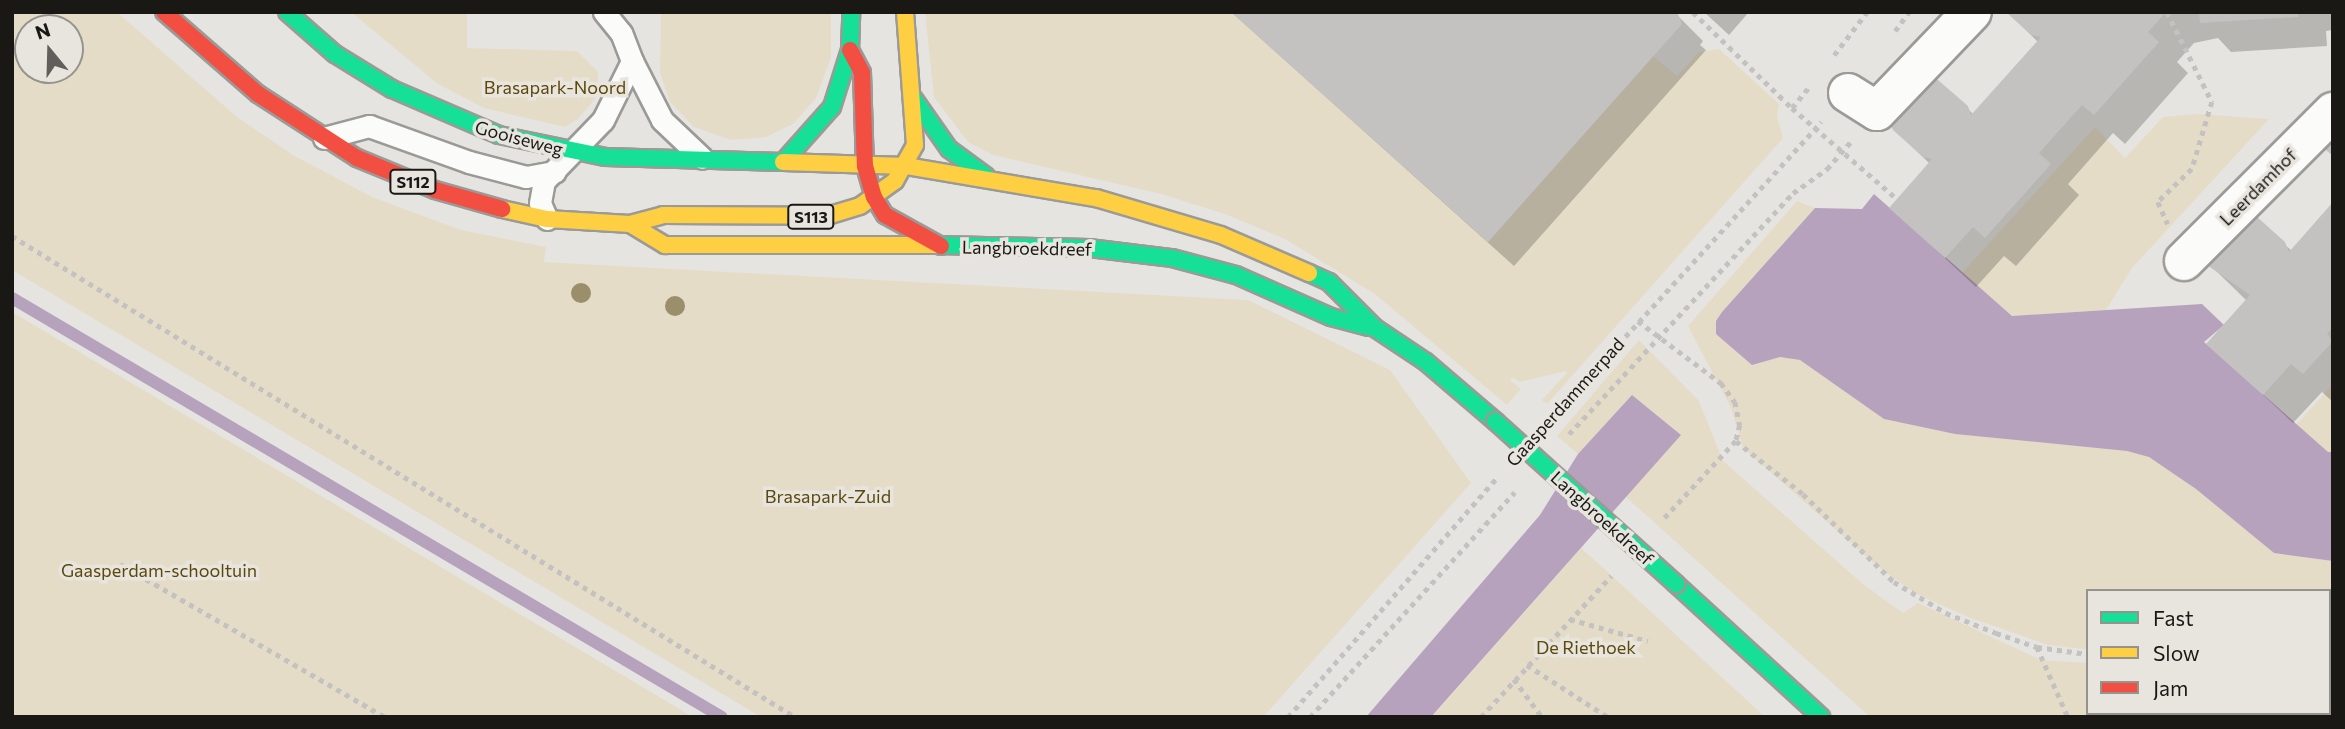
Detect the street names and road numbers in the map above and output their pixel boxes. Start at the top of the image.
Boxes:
street label: Gooiseweg [473,116,565,160]
street label: Leerdamhof [2215,144,2301,230]
road number: S112 [388,170,438,194]
road number: S113 [786,204,836,230]
street label: Langbroekdreef [962,236,1092,260]
street label: Gaasperdammerpad [1502,333,1628,471]
street label: Langbroekdreef [1546,466,1658,570]

